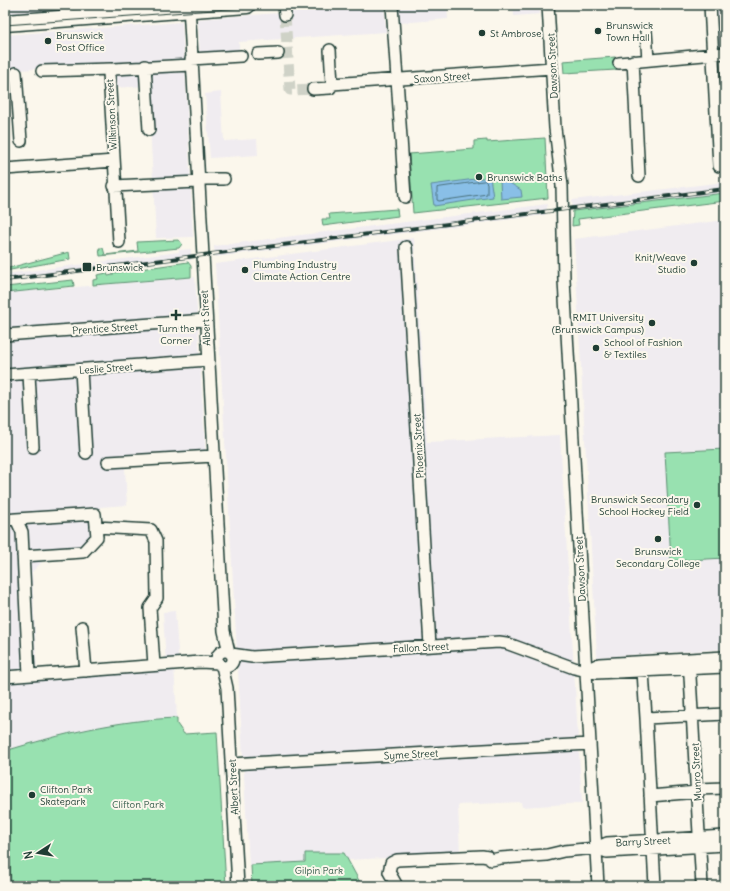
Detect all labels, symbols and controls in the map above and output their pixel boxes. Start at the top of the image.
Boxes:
place label: Brunswick Town Hall [606,19,653,44]
marker: Brunswick Town Hall [593,26,603,36]
place label: St Ambrose [490,27,541,40]
marker: St Ambrose [477,28,487,38]
place label: Brunswick Post Office [56,29,105,54]
street label: Dawson Street [544,32,561,99]
marker: Brunswick Post Office [43,36,53,46]
street label: Saxon Street [413,69,471,86]
street label: Wilkinson Street [103,78,120,151]
place label: Brunswick Baths [487,171,563,184]
marker: Brunswick Baths [474,172,484,182]
place label: Knit/Weave Studio [635,251,686,276]
place label: Plumbing Industry Climate Action Centre [253,258,350,283]
marker: Knit/Weave Studio [689,258,699,268]
marker: Brunswick [81,261,93,273]
place label: Brunswick [96,261,143,274]
marker: Plumbing Industry Climate Action Centre [240,265,250,275]
street label: Albert Street [198,289,213,346]
marker: Turn the Corner [170,309,182,321]
place label: RMIT University (Brunswick Campus) [552,311,644,336]
marker: RMIT University (Brunswick Campus) [647,318,657,328]
street label: Prentice Street [72,320,139,337]
place label: Turn the Corner [157,322,195,347]
place label: School of Fashion & Textiles [604,336,683,361]
marker: School of Fashion & Textiles [591,343,601,353]
street label: Leslie Street [79,360,134,377]
street label: Phoenix Street [410,413,427,479]
place label: Brunswick Secondary School Hockey Field [591,493,689,518]
marker: Brunswick Secondary School Hockey Field [692,500,702,510]
marker: Brunswick Secondary College [653,534,663,544]
street label: Dawson Street [572,535,589,602]
place label: Brunswick Secondary College [616,545,700,570]
street label: Fallon Street [393,640,450,655]
street label: Munro Street [688,742,705,801]
street label: Syme Street [383,747,439,762]
street label: Albert Street [226,758,241,815]
place label: Clifton Park Skatepark [40,783,92,808]
marker: Clifton Park Skatepark [27,790,37,800]
park label: Clifton Park [112,798,164,811]
north arrow [18,833,58,873]
street label: Barry Street [615,834,672,849]
text: N [21,850,36,860]
park label: Gilpin Park [295,864,343,877]

